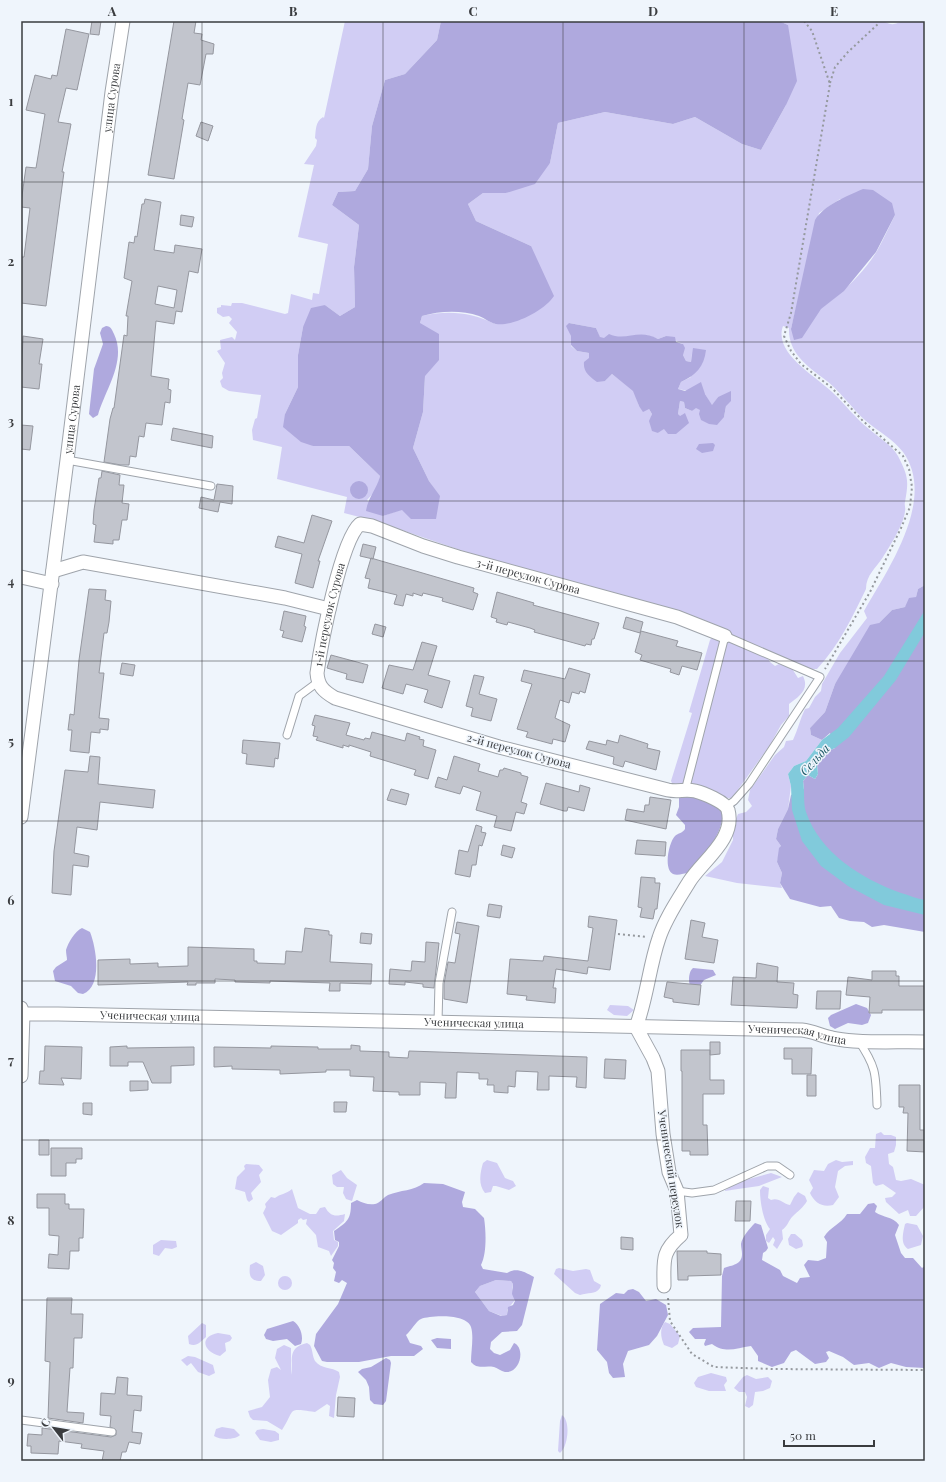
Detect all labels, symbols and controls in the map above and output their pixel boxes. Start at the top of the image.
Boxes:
text: A [107,2,117,19]
text: B [289,2,298,19]
text: C [468,2,478,19]
text: D [648,2,658,19]
text: E [830,2,838,19]
street label: улица Сурова [99,62,123,134]
text: 1 [9,92,14,109]
text: 2 [8,252,15,269]
street label: улица Сурова [60,383,83,456]
text: 3 [8,412,14,429]
street label: 3-й переулок Сурова [475,554,582,597]
street label: 1-й переулок Сурова [310,560,348,668]
text: 4 [8,572,15,589]
street label: 2-й переулок Сурова [465,729,573,772]
text: 5 [8,732,14,749]
water label: Сельда [796,740,833,778]
text: 6 [7,891,15,908]
street label: Ученическая улица [99,1007,200,1024]
street label: Ученическая улица [423,1014,524,1031]
street label: Ученическая улица [747,1021,848,1047]
text: 7 [8,1051,14,1068]
street label: Ученический переулок [655,1108,688,1230]
text: 8 [7,1211,15,1228]
text: 9 [7,1371,15,1388]
north arrow [34,1408,74,1448]
text: С [37,1415,54,1430]
scale bar [784,1422,874,1448]
text: 50 m [790,1427,816,1443]

